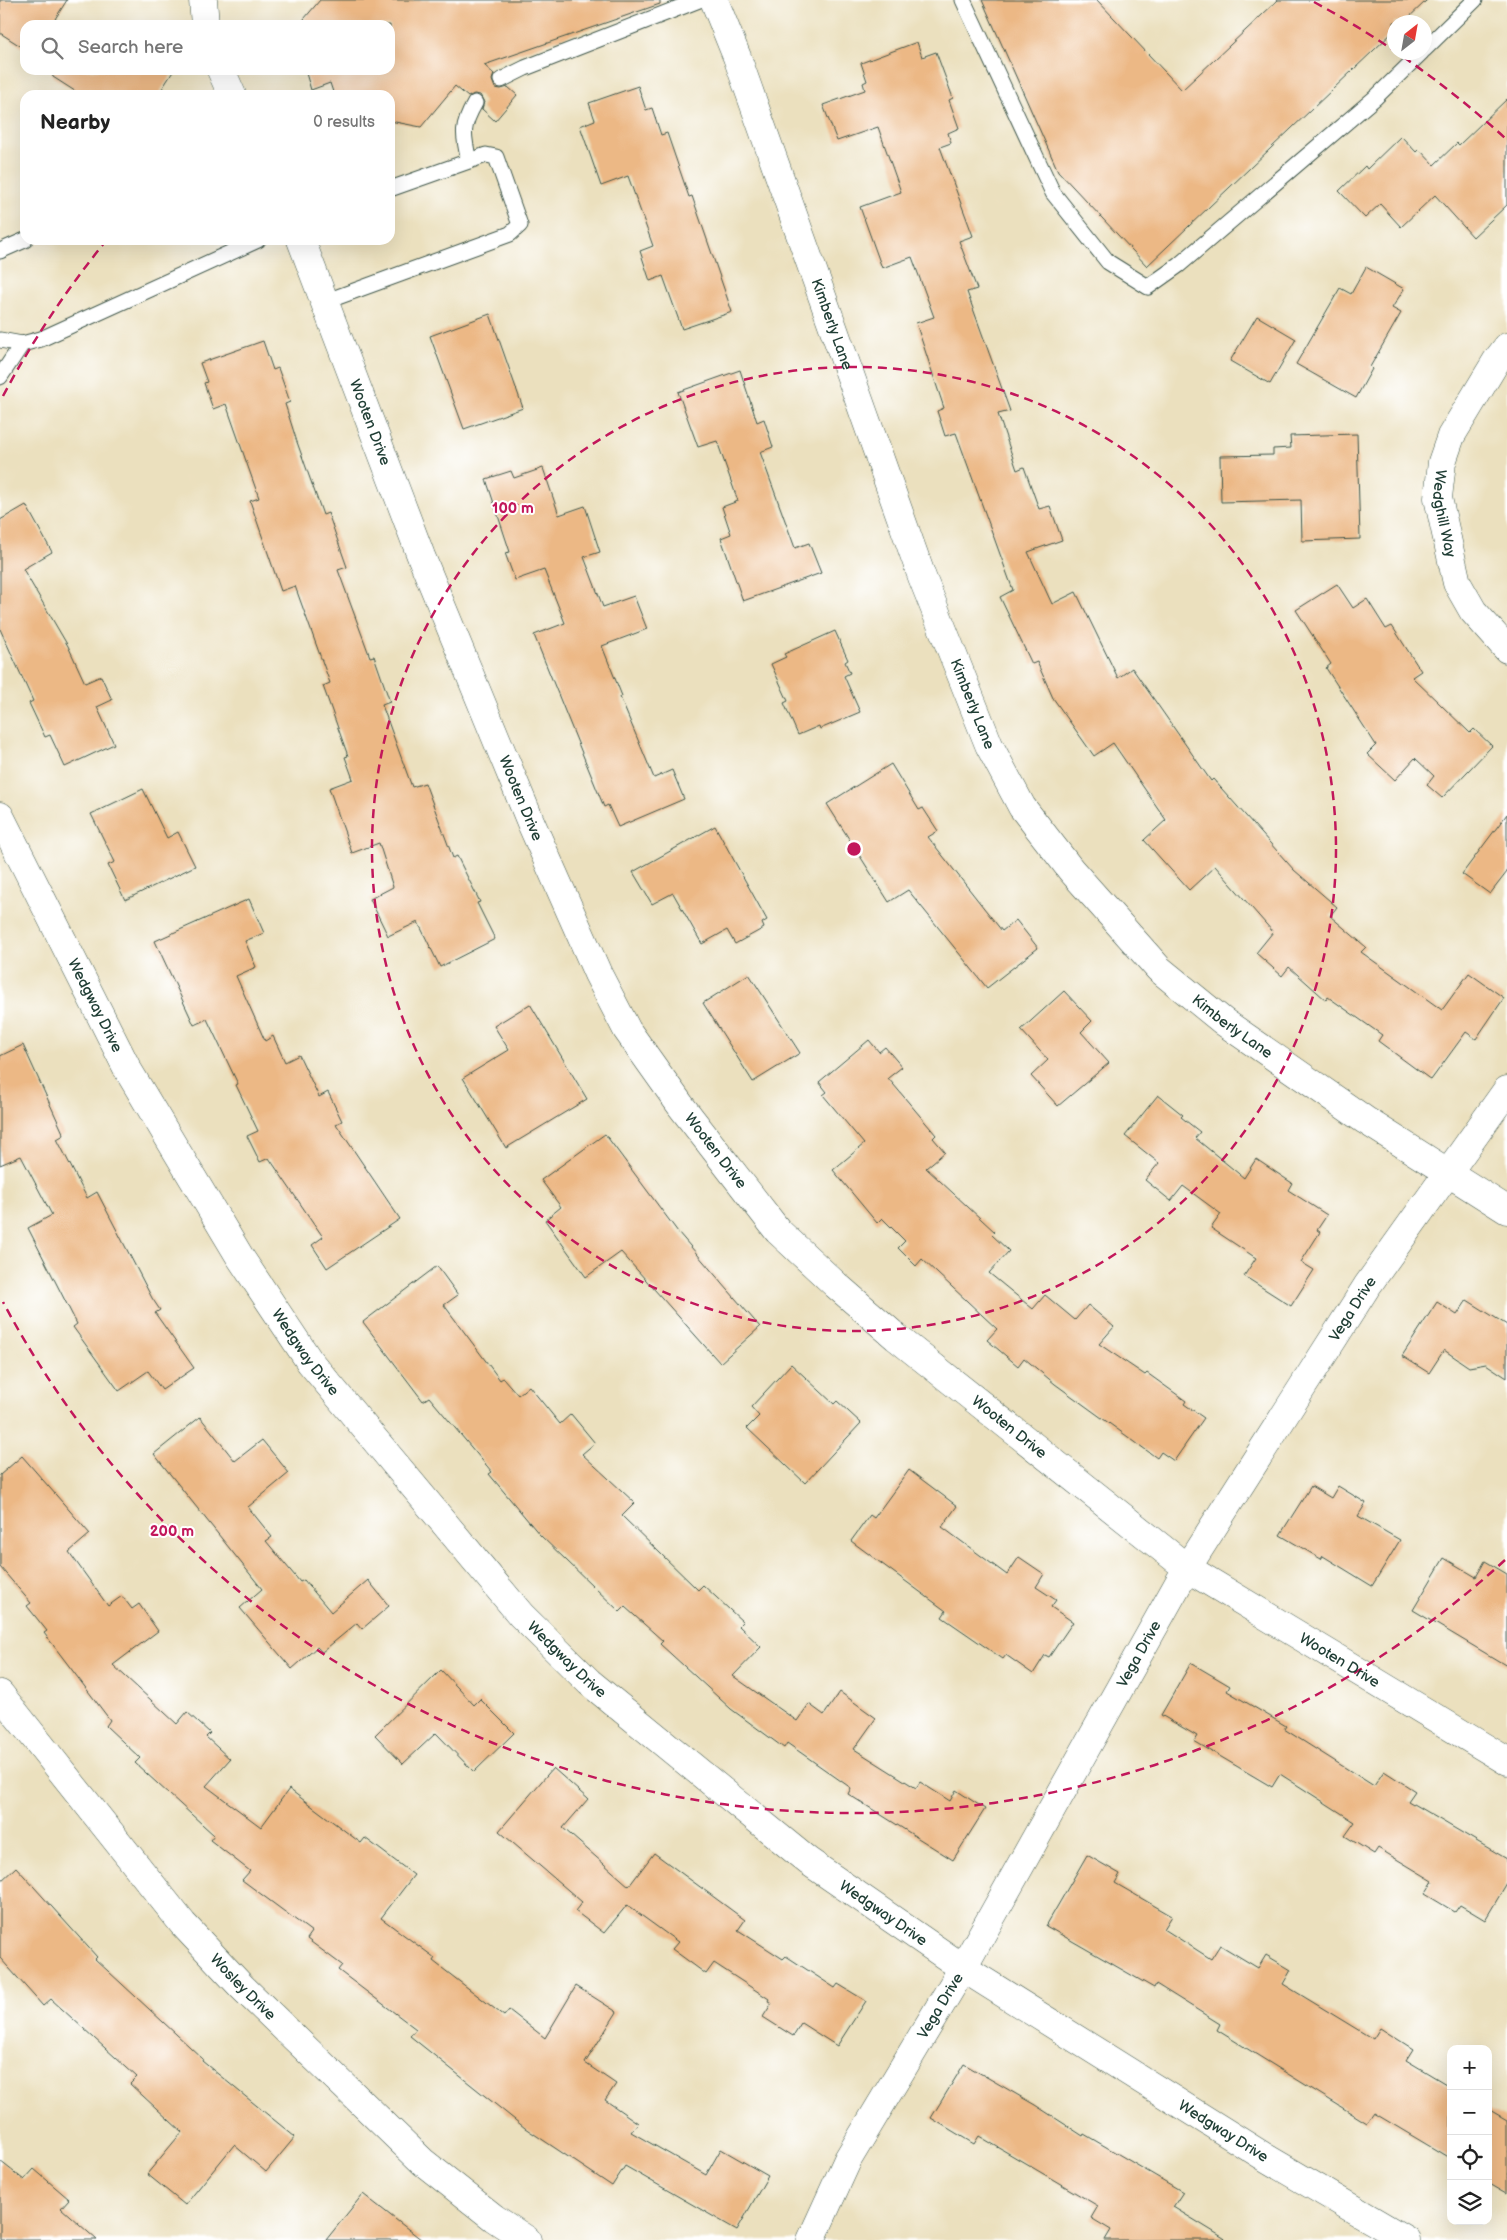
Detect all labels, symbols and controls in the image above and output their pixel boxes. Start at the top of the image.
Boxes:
north arrow [1387,15,1432,60]
search box [20,20,395,75]
icon: search [38,34,66,62]
text: Search here [78,36,183,59]
text: Nearby [40,110,110,135]
text: 0 results [313,113,375,132]
street label: Kimberly Lane [807,276,857,373]
street label: Wooten Drive [345,377,395,468]
street label: Wedghill Way [1428,469,1461,559]
text: 100 m [492,499,534,518]
street label: Kimberly Lane [946,656,999,752]
street label: Wooten Drive [495,753,547,844]
centre of rings [845,840,863,858]
street label: Wedgway Drive [64,955,127,1056]
street label: Kimberly Lane [1188,990,1277,1063]
street label: Wooten Drive [680,1109,751,1193]
street label: Vega Drive [1325,1272,1380,1345]
street label: Wedgway Drive [268,1305,343,1399]
street label: Wooten Drive [968,1391,1051,1463]
text: 200 m [150,1522,194,1541]
street label: Wedgway Drive [523,1617,610,1702]
street label: Vega Drive [1113,1617,1165,1691]
street label: Wooten Drive [1296,1629,1383,1692]
street label: Wedgway Drive [836,1876,931,1950]
street label: Wosley Drive [206,1950,280,2024]
street label: Vega Drive [913,1969,967,2042]
map controls [1447,2045,1492,2225]
button: + [1447,2045,1492,2090]
button: − [1447,2090,1492,2135]
street label: Wedgway Drive [1175,2096,1272,2166]
button: locate [1447,2135,1492,2180]
button: layers [1447,2180,1492,2225]

